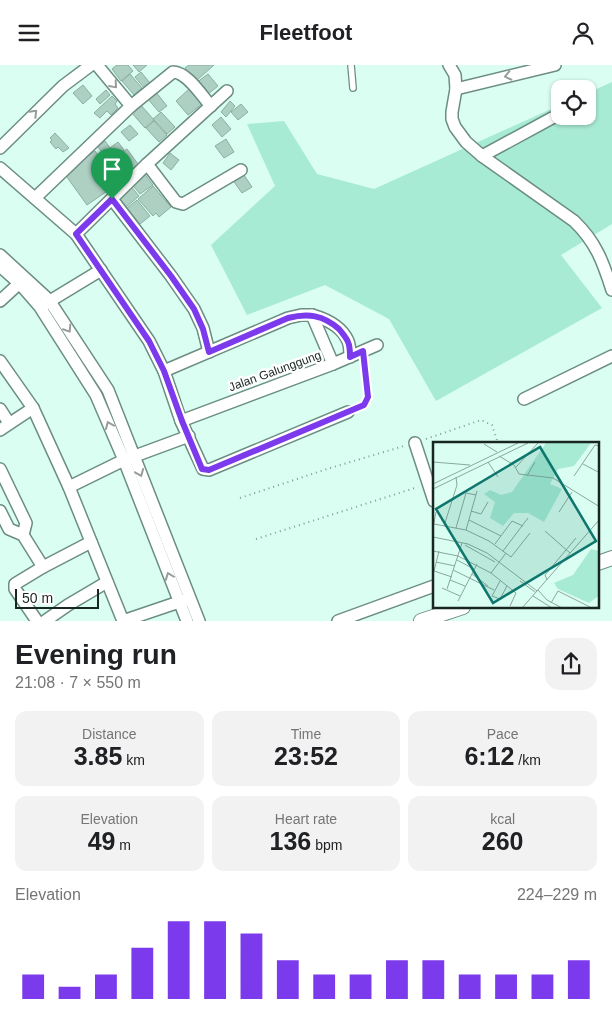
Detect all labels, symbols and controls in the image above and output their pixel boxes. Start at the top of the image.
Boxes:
icon: menu [15,19,43,47]
icon: person [569,19,597,47]
text: Fleetfoot [260,20,352,45]
one-way arrow [503,70,512,81]
one-way arrow [108,80,117,89]
map controls [551,80,596,125]
button: locate [551,80,596,125]
one-way arrow [29,110,38,119]
pin [91,148,133,199]
icon: arrive [98,155,126,183]
one-way arrow [62,323,71,332]
street label: Jalan Galunggung [227,348,323,394]
one-way arrow [104,421,115,430]
inset map [433,442,600,609]
one-way arrow [134,469,144,477]
one-way arrow [164,572,175,581]
scale bar [15,586,99,609]
text: 50 m [22,590,53,606]
button: share [545,638,597,690]
text: Evening run [15,639,177,670]
text: 21:08 · 7 × 550 m [15,674,141,691]
text: Distance [82,726,137,742]
text: Time [291,726,321,742]
text: Pace [487,726,519,742]
text: 3.85 [74,742,122,770]
text: 23:52 [274,742,338,770]
text: 6:12 [464,742,514,770]
text: km [122,752,145,768]
text: /km [514,752,541,768]
text: Elevation [81,811,138,827]
text: Heart rate [275,811,337,827]
text: kcal [490,811,515,827]
text: 49 [88,827,115,855]
text: 136 [270,827,311,855]
text: 260 [482,827,524,855]
text: m [115,837,131,853]
text: bpm [311,837,342,853]
text: Elevation [15,886,81,903]
text: 224–229 m [517,886,597,903]

